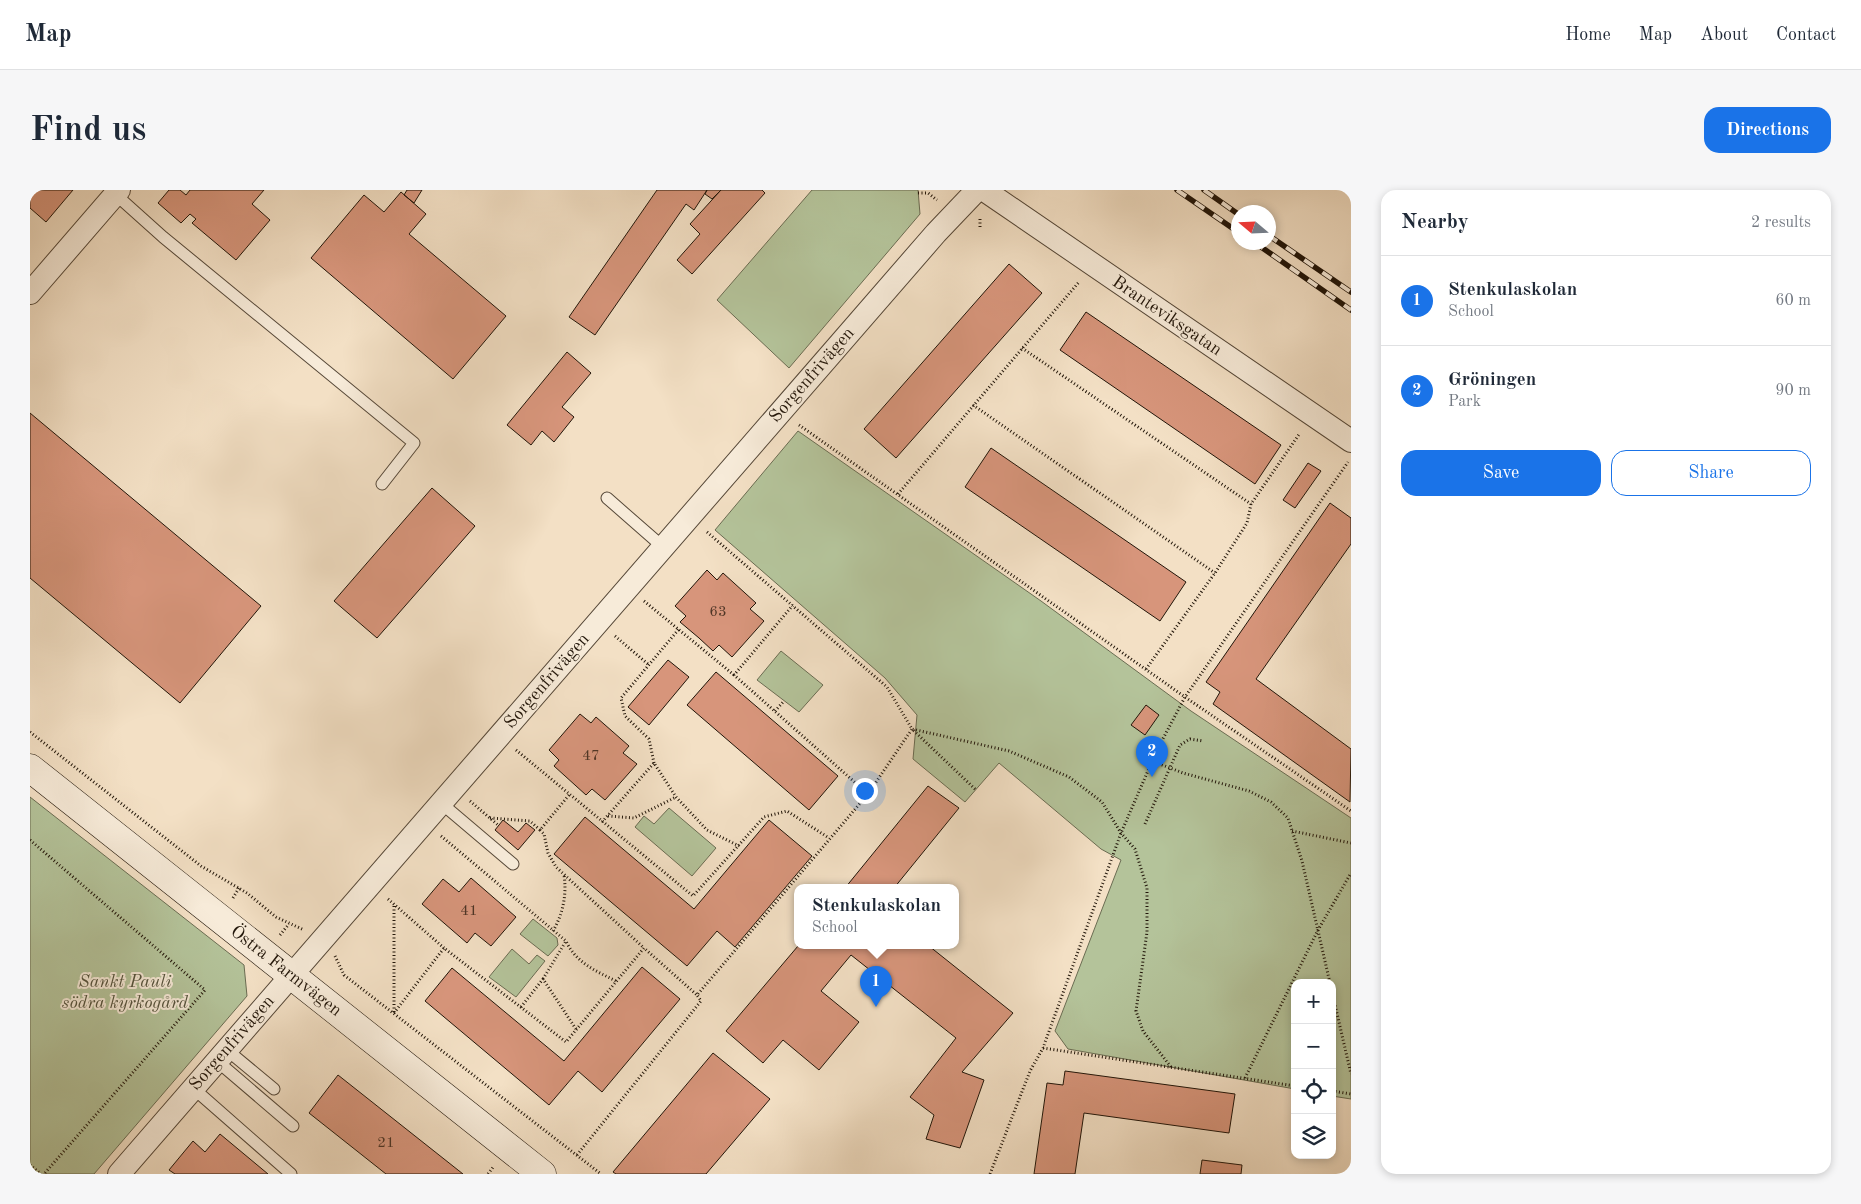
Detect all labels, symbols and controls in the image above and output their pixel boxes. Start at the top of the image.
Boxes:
text: Map [25,23,72,47]
text: Home [1565,26,1611,44]
text: Map [1639,26,1672,44]
text: About [1700,26,1748,44]
text: Contact [1776,26,1836,44]
button: Directions [1704,107,1831,153]
text: Find us [30,113,146,148]
north arrow [1231,205,1276,250]
text: Nearby [1401,212,1469,233]
text: 2 results [1751,215,1811,231]
street label: Branteviksgatan [1109,273,1225,359]
text: Stenkulaskolan [1448,281,1577,300]
text: 1 [1412,293,1422,309]
text: 60 m [1775,293,1811,309]
text: School [1448,304,1494,320]
street label: Sorgenfrivägen [766,324,858,426]
text: Gröningen [1448,371,1536,390]
text: 2 [1412,383,1422,399]
text: 90 m [1775,383,1811,399]
text: Park [1448,394,1481,410]
button: Save [1401,450,1601,496]
button: Share [1611,450,1811,496]
house number: 63 [709,605,727,620]
street label: Sorgenfrivägen [501,630,593,732]
pin: 2 [1136,736,1168,777]
house number: 47 [582,749,600,764]
your location [852,778,878,804]
popup [794,884,959,949]
text: Stenkulaskolan [812,897,941,916]
house number: 41 [460,904,478,919]
street label: Östra Farmvägen [227,919,348,1020]
text: School [812,920,858,936]
pin: 1 [860,966,892,1007]
park label: Sankt Pauli södra kyrkogård [62,973,189,1012]
map controls [1291,979,1336,1159]
button: + [1291,979,1336,1024]
street label: Sorgenfrivägen [186,992,278,1094]
button: − [1291,1024,1336,1069]
button: locate [1291,1069,1336,1114]
button: layers [1291,1114,1336,1159]
house number: 21 [377,1136,395,1151]

